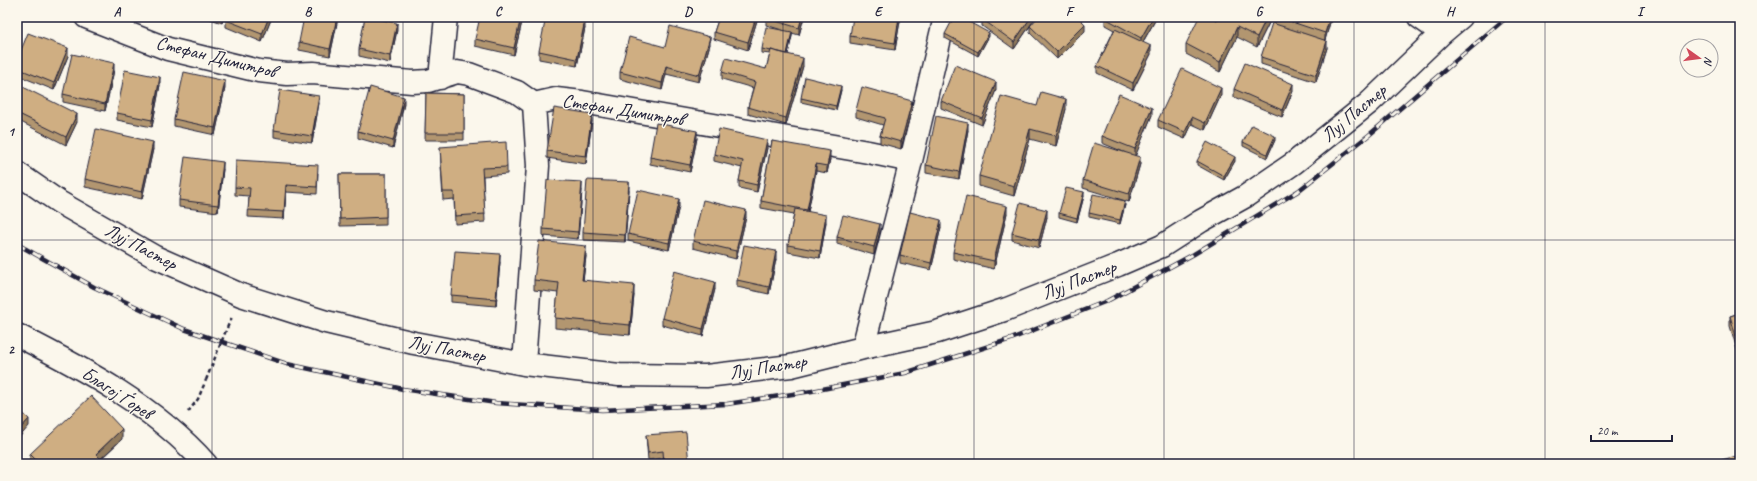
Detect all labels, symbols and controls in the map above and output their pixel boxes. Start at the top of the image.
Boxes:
text: A [114,4,122,20]
text: B [305,4,313,20]
text: C [495,4,503,20]
text: D [684,4,693,20]
text: E [875,4,884,20]
text: F [1066,4,1075,20]
text: G [1256,4,1264,20]
text: H [1446,4,1456,20]
text: I [1637,4,1646,20]
street label: Стефан Димитров [154,31,283,85]
north arrow [1679,38,1719,78]
text: N [1701,55,1716,68]
street label: Луј Пастер [1316,78,1393,147]
street label: Стефан Димитров [561,89,690,132]
text: 1 [8,124,16,140]
street label: Луј Пастер [101,218,183,277]
street label: Луј Пастер [1038,254,1121,305]
street label: Луј Пастер [406,330,489,369]
text: 2 [8,342,15,358]
street label: Луј Пастер [728,349,810,385]
street label: Благој Ѓорев [77,361,160,427]
scale bar [1591,417,1672,443]
text: 20 m [1597,423,1619,439]

